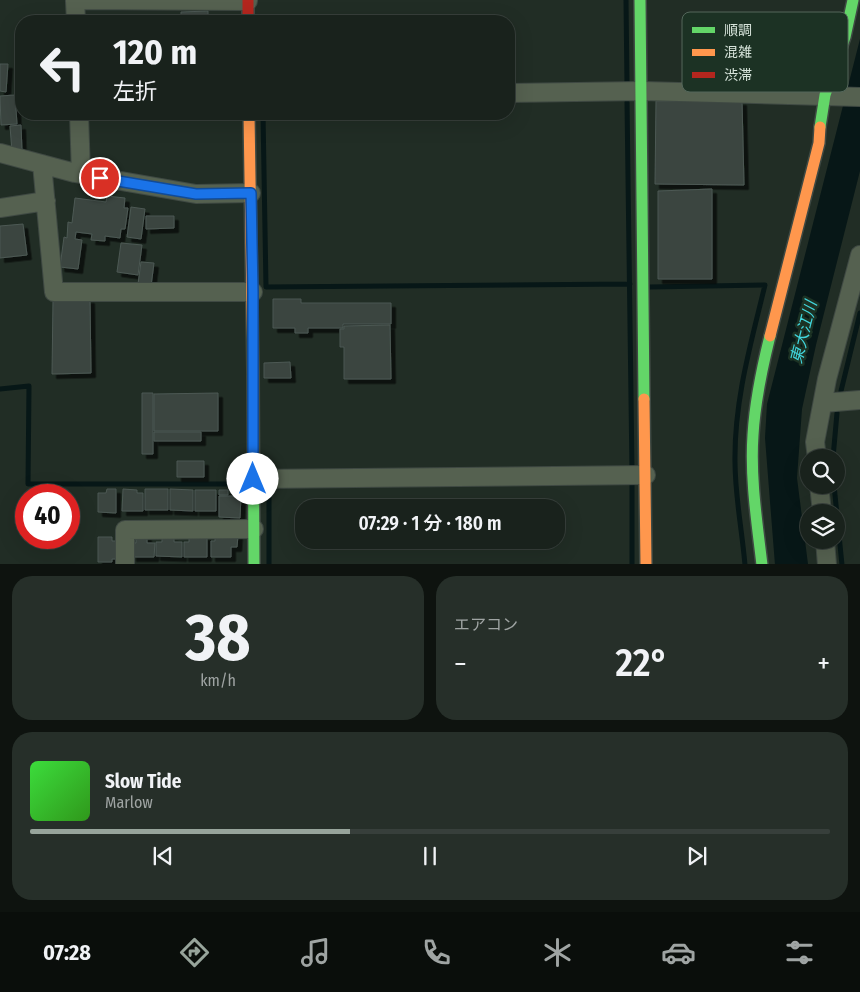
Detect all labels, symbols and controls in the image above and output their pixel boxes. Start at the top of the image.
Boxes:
legend [682,12,848,92]
text: 順調 [724,22,752,39]
text: 120 m [113,31,197,73]
icon: left [30,35,95,100]
text: 混雑 [724,44,752,61]
text: 渋滞 [724,67,752,84]
text: 左折 [113,78,157,105]
pin [79,157,121,199]
icon: arrive [86,164,114,192]
water label: 東大江川 [787,297,821,365]
map controls [800,449,845,549]
button: search [800,449,845,494]
position arrow [226,452,278,504]
speed limit sign: 40 [15,484,80,549]
button: layers [800,504,845,549]
text: 07:29 · 1 分 · 180 m [358,512,502,535]
text: 38 [185,599,251,677]
text: エアコン [454,615,518,634]
text: 22° [616,640,668,686]
text: − [454,647,467,680]
text: + [817,647,830,680]
text: km/h [200,671,236,690]
text: Slow Tide [105,770,181,793]
text: Marlow [105,793,153,812]
icon: previous [149,842,177,870]
icon: pause [416,842,444,870]
icon: next [683,842,711,870]
icon: directions [177,935,212,970]
icon: music [298,935,333,970]
icon: phone [419,935,454,970]
icon: climate [540,935,575,970]
icon: car [661,935,696,970]
icon: filters [782,935,817,970]
text: 07:28 [43,939,91,966]

